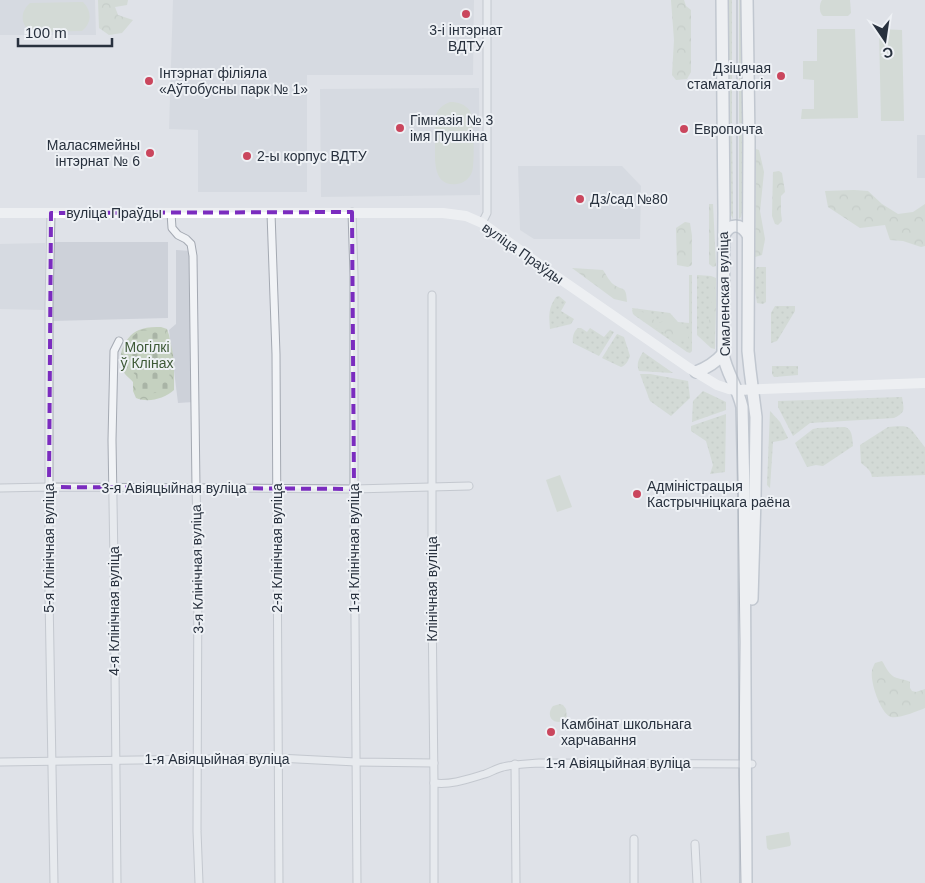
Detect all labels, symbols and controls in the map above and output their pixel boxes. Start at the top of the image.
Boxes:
marker: 3-і інтэрнат ВДТУ [460,8,472,20]
scale bar [18,15,111,47]
north arrow [860,15,910,65]
place label: 3-і інтэрнат ВДТУ [429,22,503,54]
text: 100 m [25,24,67,41]
text: С [881,44,895,62]
place label: Дзіцячая стаматалогія [687,60,771,92]
place label: Інтэрнат філіяла «Аўтобусны парк № 1» [159,65,308,97]
marker: Дзіцячая стаматалогія [775,70,787,82]
marker: Інтэрнат філіяла «Аўтобусны парк № 1» [143,75,155,87]
place label: Гімназія № 3 імя Пушкіна [410,112,494,144]
place label: Европочта [694,121,763,137]
marker: Гімназія № 3 імя Пушкіна [394,122,406,134]
marker: Европочта [678,123,690,135]
place label: Маласямейны інтэрнат № 6 [47,137,140,169]
marker: Маласямейны інтэрнат № 6 [144,147,156,159]
place label: 2-ы корпус ВДТУ [257,148,367,164]
marker: 2-ы корпус ВДТУ [241,150,253,162]
place label: Дз/сад №80 [590,191,668,207]
marker: Дз/сад №80 [574,193,586,205]
street label: вуліца Праўды [66,205,162,221]
street label: вуліца Праўды [479,219,567,287]
street label: Смаленская вуліца [715,231,733,357]
park label: Могілкі ў Клінах [121,339,173,371]
place label: Адміністрацыя Кастрычніцкага раёна [647,478,790,510]
street label: 3-я Авіяцыйная вуліца [101,480,247,496]
street label: 5-я Клінічная вуліца [41,483,57,613]
street label: 2-я Клінічная вуліца [269,483,285,613]
street label: 1-я Клінічная вуліца [346,483,362,613]
marker: Адміністрацыя Кастрычніцкага раёна [631,488,643,500]
street label: 3-я Клінічная вуліца [188,504,206,634]
street label: Клінічная вуліца [424,536,440,642]
street label: 4-я Клінічная вуліца [106,546,122,676]
place label: Камбінат школьнага харчавання [561,716,692,748]
marker: Камбінат школьнага харчавання [545,726,557,738]
street label: 1-я Авіяцыйная вуліца [144,751,290,767]
street label: 1-я Авіяцыйная вуліца [545,755,691,771]

